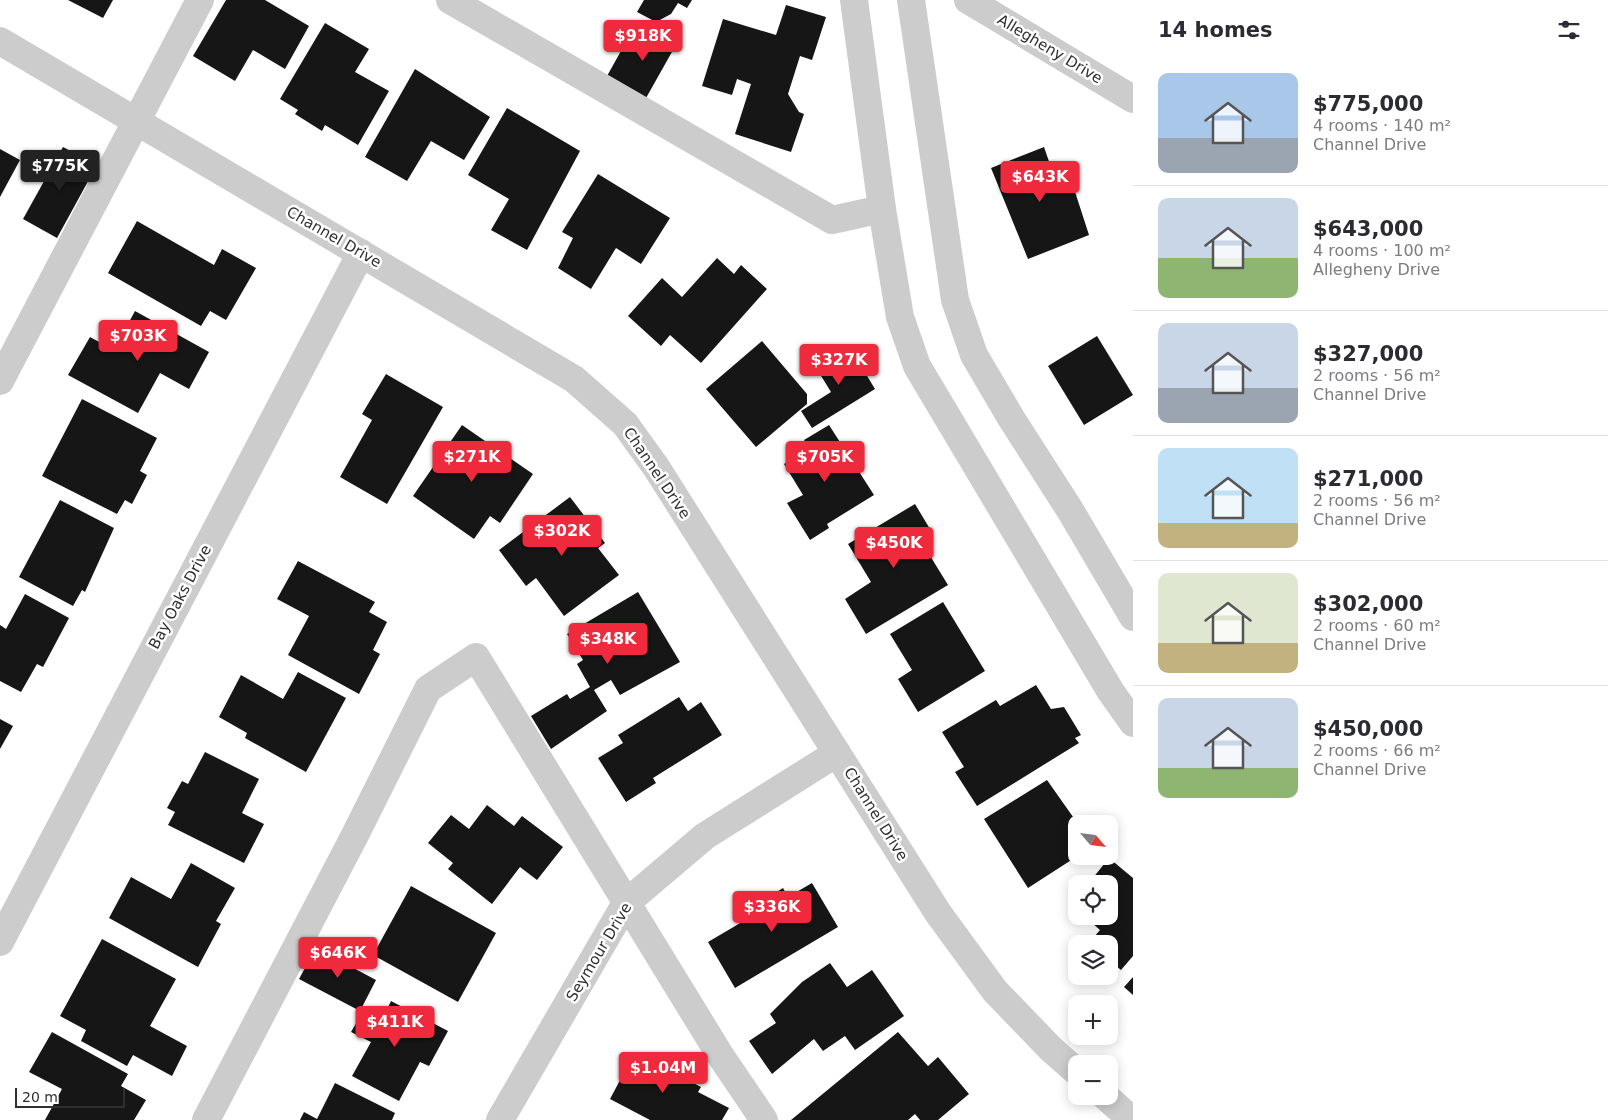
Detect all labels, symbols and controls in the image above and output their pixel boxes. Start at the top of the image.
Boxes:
street label: Allegheny Drive [994,11,1106,87]
icon: filters [1555,16,1583,44]
text: 14 homes [1158,18,1273,42]
pin: $918K [608,20,678,62]
text: $918K [615,26,671,45]
text: $775,000 [1313,92,1423,116]
icon: home [1198,93,1258,153]
text: 4 rooms · 140 m² [1313,116,1451,135]
text: Channel Drive [1313,135,1426,154]
pin: $775K [25,150,95,192]
text: $775K [32,156,88,175]
pin: $643K [1005,160,1075,203]
text: $643K [1012,167,1068,186]
street label: Channel Drive [283,203,385,271]
text: $643,000 [1313,217,1423,241]
icon: home [1198,218,1258,278]
text: 4 rooms · 100 m² [1313,241,1451,260]
text: Allegheny Drive [1313,260,1440,279]
pin: $703K [103,320,173,362]
text: $703K [110,326,166,345]
text: $327,000 [1313,342,1423,366]
icon: home [1198,343,1258,403]
pin: $327K [804,344,874,386]
text: $327K [811,350,867,369]
text: 2 rooms · 56 m² [1313,366,1441,385]
text: Channel Drive [1313,385,1426,404]
street label: Channel Drive [620,424,694,522]
pin: $271K [437,440,507,483]
pin: $705K [790,440,860,483]
text: $271K [444,447,500,466]
text: $705K [797,447,853,466]
text: $271,000 [1313,467,1423,491]
icon: home [1198,468,1258,528]
text: 2 rooms · 56 m² [1313,491,1441,510]
text: Channel Drive [1313,510,1426,529]
pin: $302K [527,514,597,557]
text: $302K [534,521,590,540]
pin: $450K [859,526,929,569]
text: $450K [866,533,922,552]
street label: Bay Oaks Drive [145,542,215,652]
text: $302,000 [1313,592,1423,616]
icon: home [1198,593,1258,653]
text: 2 rooms · 60 m² [1313,616,1441,635]
pin: $348K [573,622,643,665]
text: $348K [580,629,636,648]
text: Channel Drive [1313,635,1426,654]
text: $450,000 [1313,717,1423,741]
icon: home [1198,718,1258,778]
text: 2 rooms · 66 m² [1313,741,1441,760]
text: Channel Drive [1313,760,1426,779]
street label: Channel Drive [840,764,912,864]
north arrow [1068,815,1118,865]
map controls [1068,815,1118,1105]
button: locate [1068,875,1118,925]
pin: $336K [737,890,807,933]
text: $336K [744,897,800,916]
street label: Seymour Drive [562,899,636,1005]
button: layers [1068,935,1118,985]
pin: $646K [303,936,373,979]
text: $646K [310,943,366,962]
button: + [1068,995,1118,1045]
pin: $411K [360,1006,430,1048]
text: $411K [367,1012,423,1031]
pin: $1.04M [622,1052,704,1094]
button: − [1068,1055,1118,1105]
text: $1.04M [630,1058,696,1077]
scale bar [15,1085,125,1108]
text: 20 m [22,1089,58,1105]

